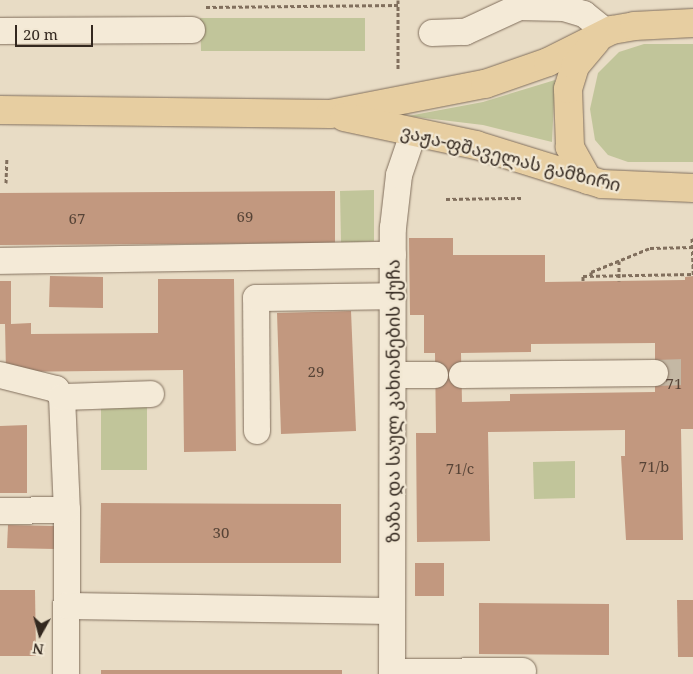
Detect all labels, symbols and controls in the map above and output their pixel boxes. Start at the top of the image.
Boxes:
scale bar [18,15,95,47]
text: 20 m [23,24,58,44]
street label: ვაჟა-ფშაველას გამზირი [399,120,623,196]
house number: 69 [237,208,253,226]
house number: 67 [69,210,85,228]
street label: ზაზა და საულ კახიანების ქუჩა [382,259,404,543]
house number: 29 [308,363,324,381]
house number: 71 [666,375,682,393]
house number: 71/b [639,458,669,476]
house number: 71/c [446,460,474,478]
house number: 30 [213,524,229,542]
north arrow [15,609,65,659]
text: N [31,639,45,659]

